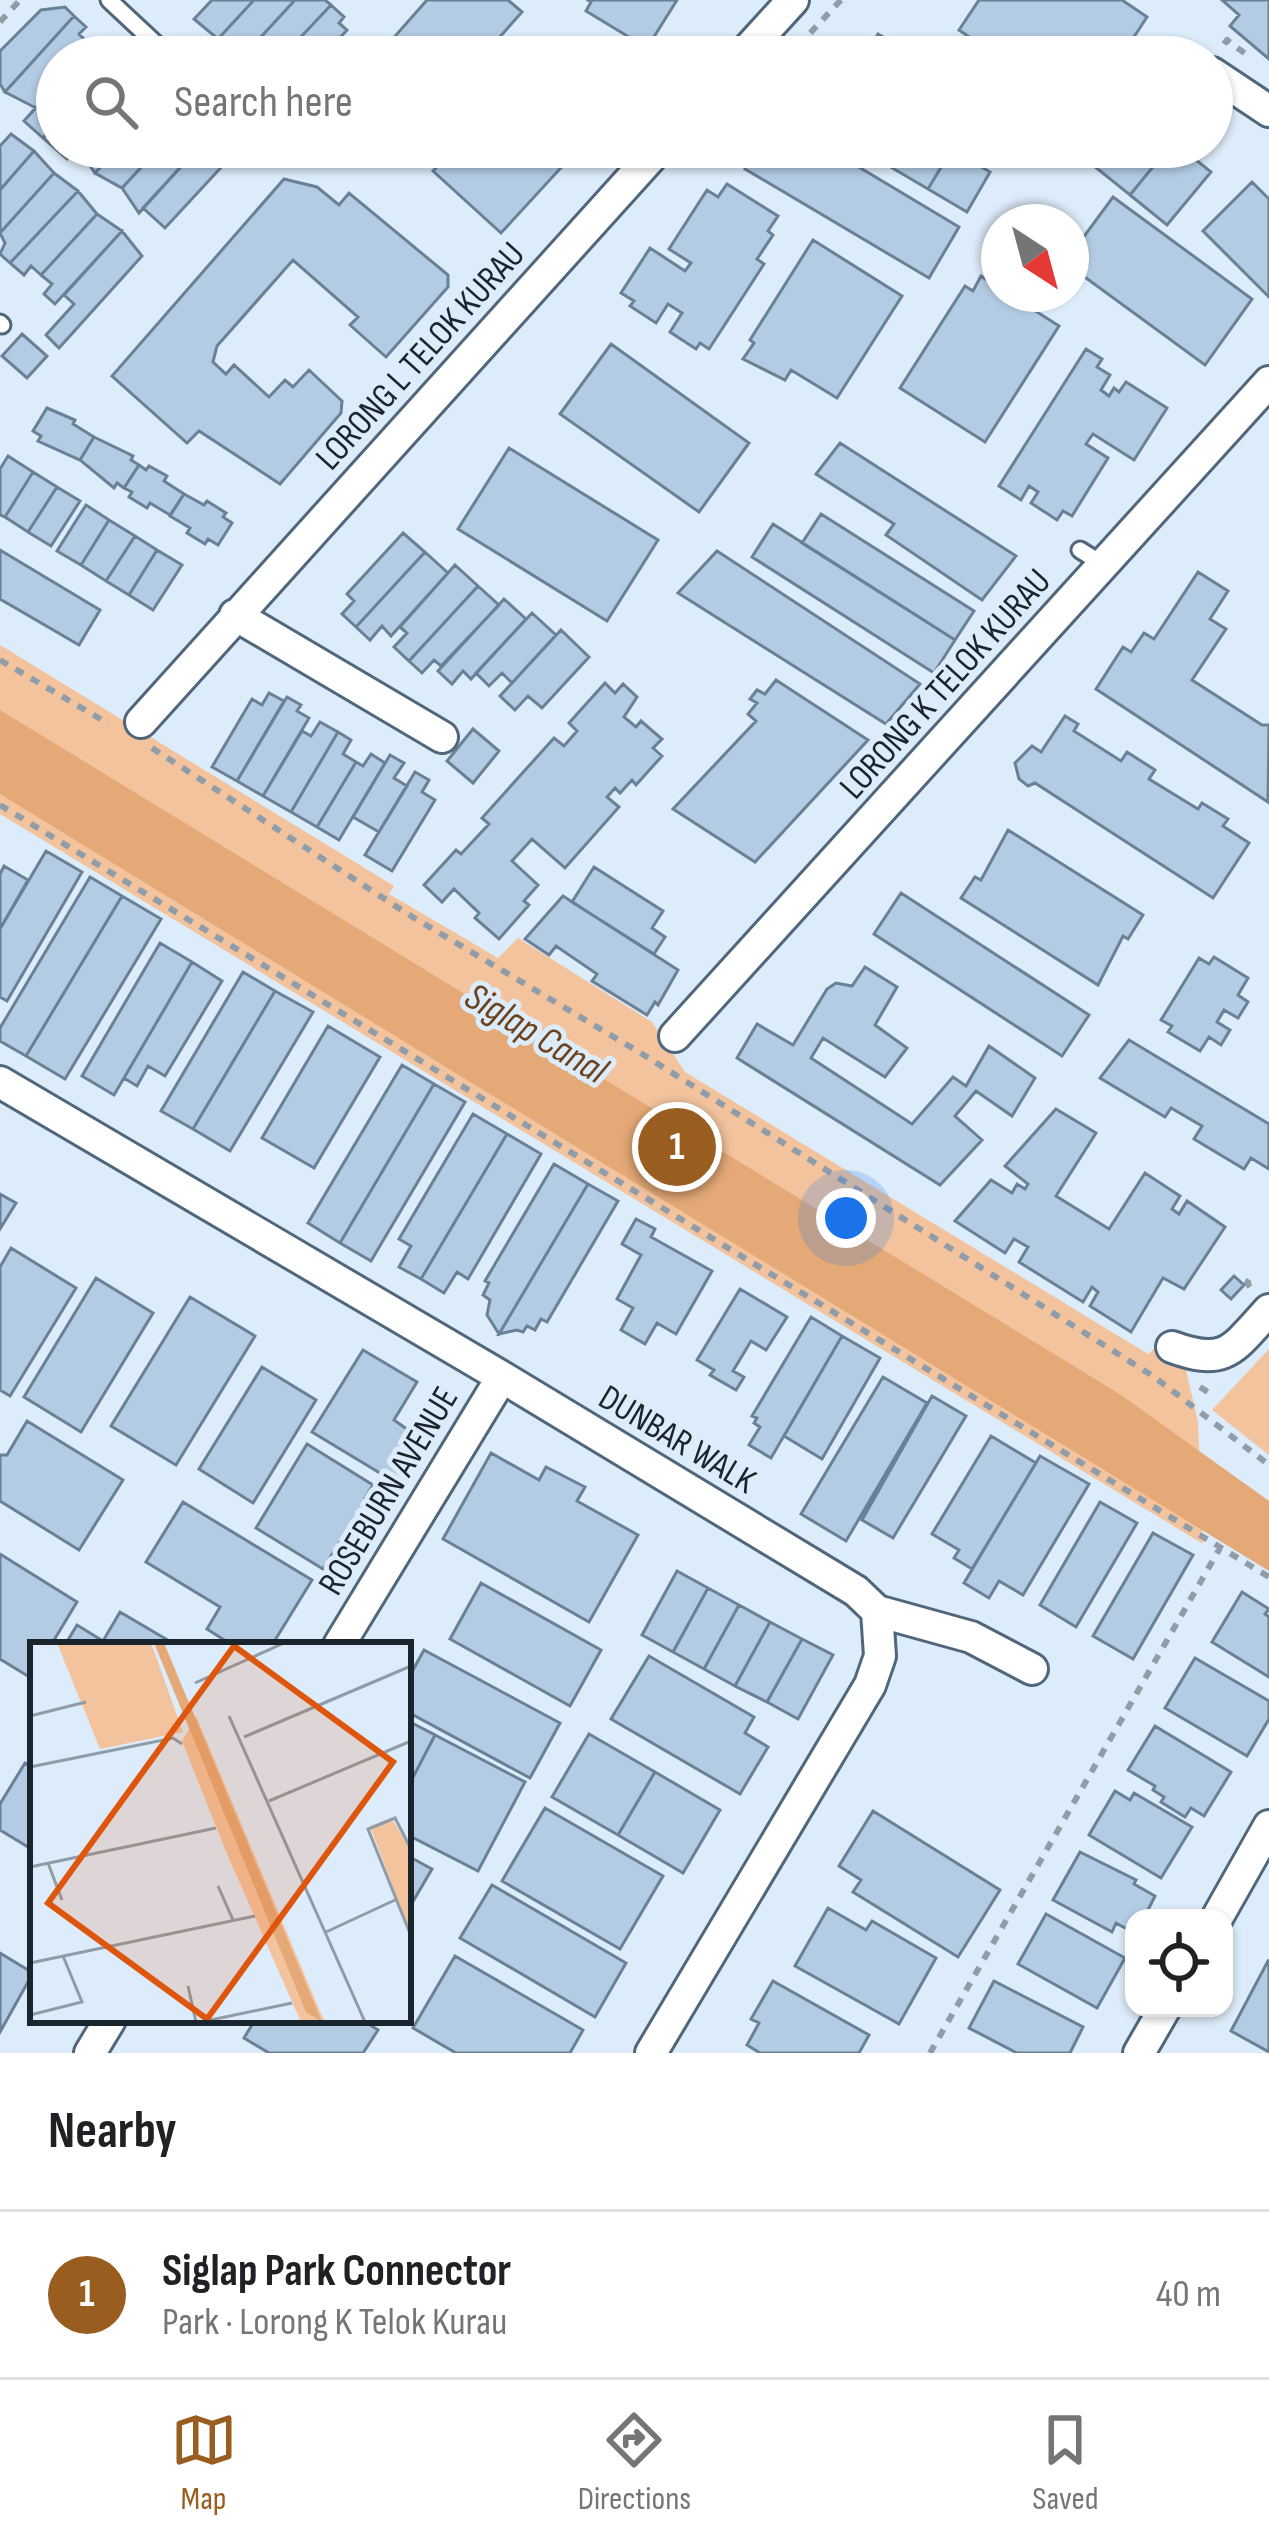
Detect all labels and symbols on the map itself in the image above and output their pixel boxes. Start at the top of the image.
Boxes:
north arrow [981,204,1089,312]
street label: LORONG L TELOK KURAU [307,234,534,479]
street label: LORONG K TELOK KURAU [831,561,1060,808]
water label: Siglap Canal [456,973,616,1095]
pin: 1 [638,1102,716,1192]
your location [816,1188,876,1248]
street label: DUNBAR WALK [590,1377,763,1504]
street label: ROSEBURN AVENUE [310,1379,468,1603]
inset map [30,1642,411,2023]

